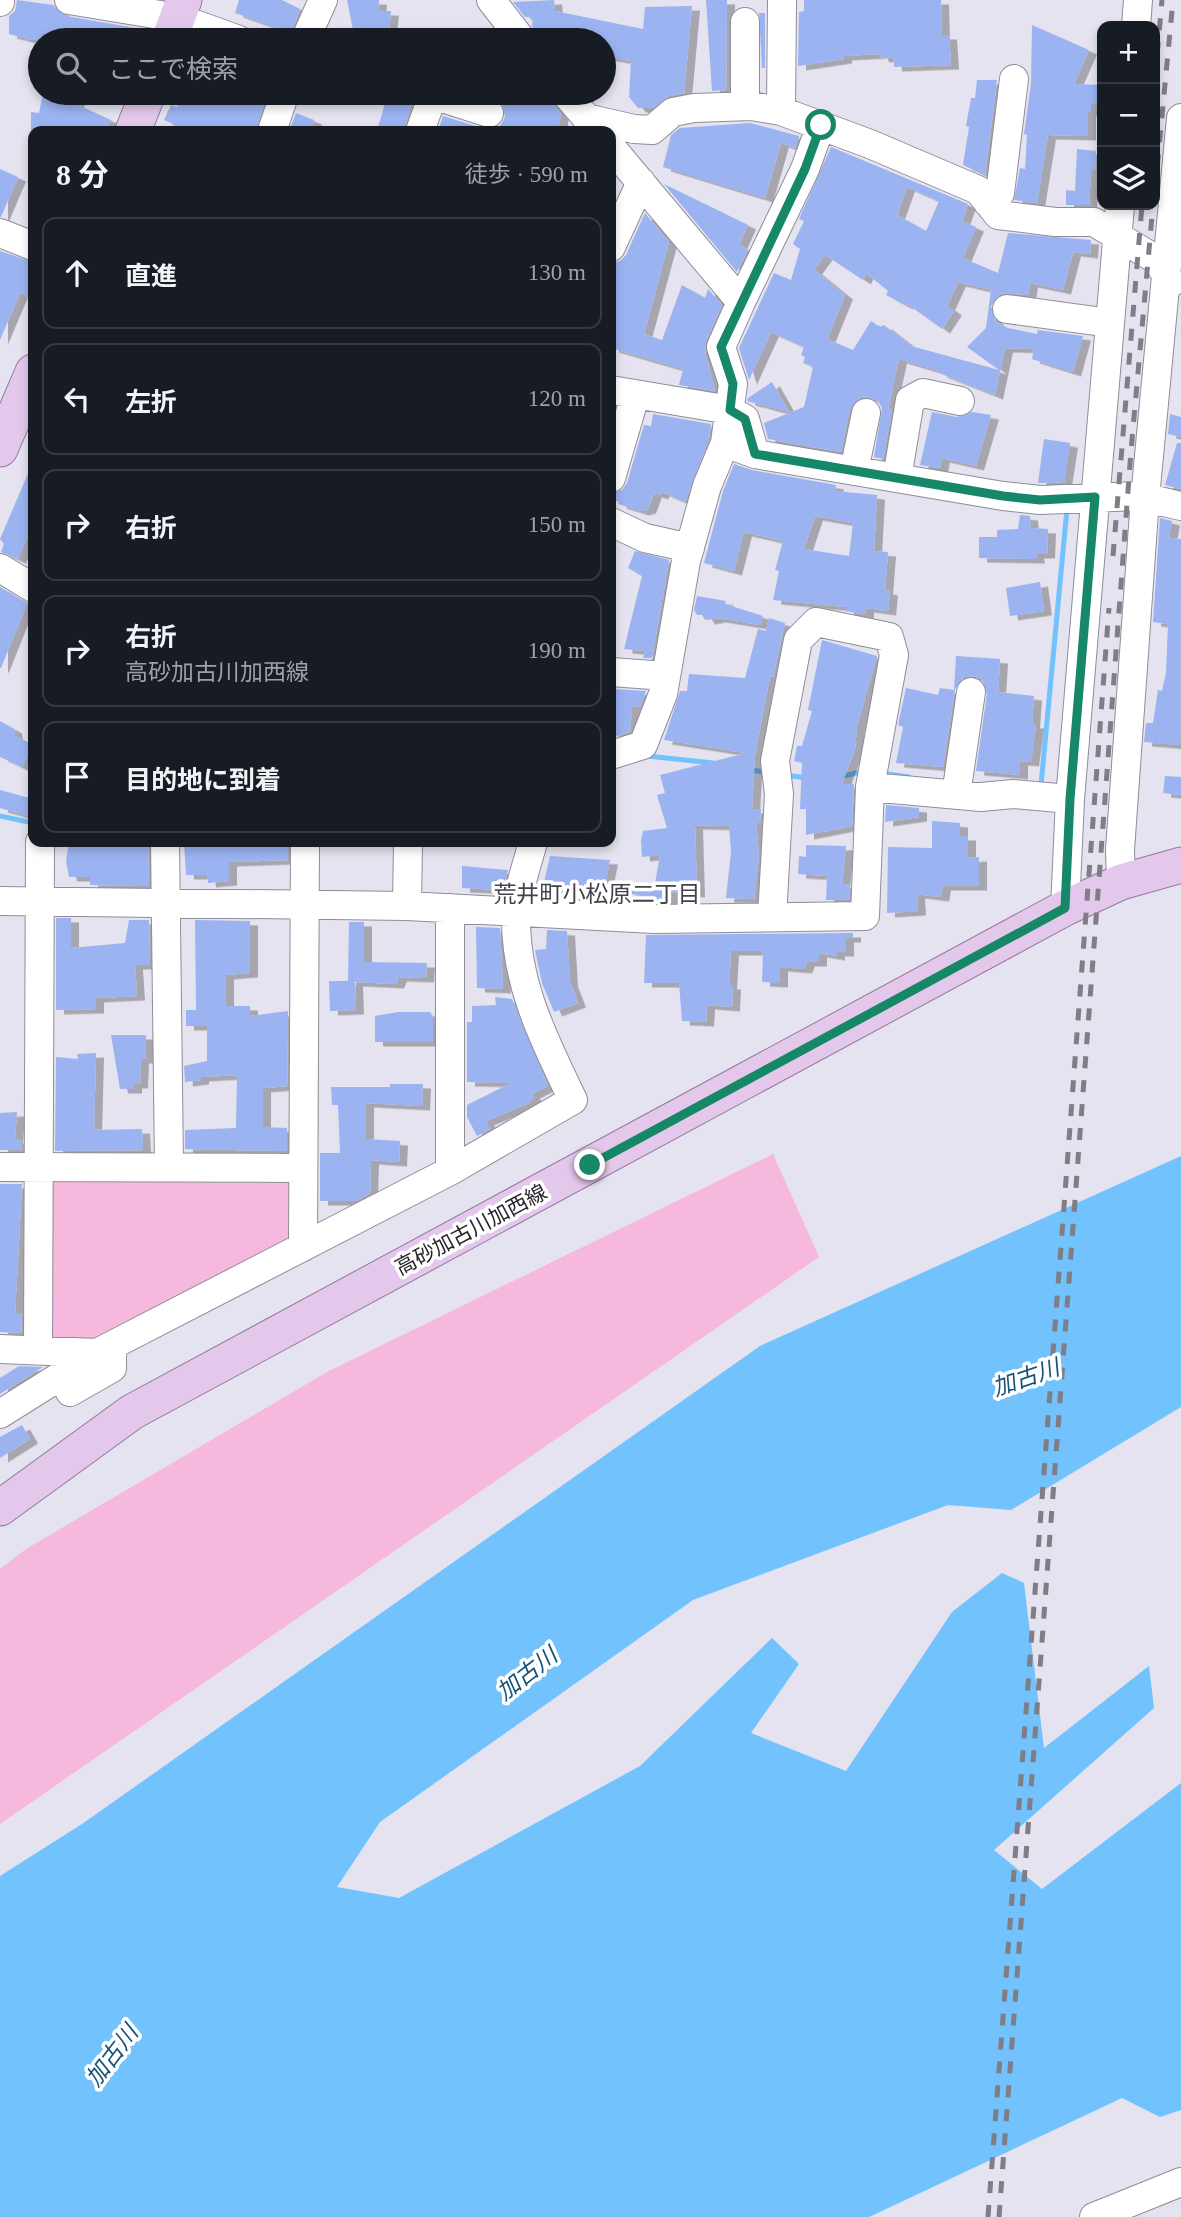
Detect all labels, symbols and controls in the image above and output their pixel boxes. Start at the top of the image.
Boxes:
map controls [1097,21,1160,210]
button: + [1097,21,1160,84]
search box [28,28,616,105]
icon: search [52,48,90,86]
text: ここで検索 [108,55,238,84]
button: − [1097,84,1160,147]
route start [805,109,836,140]
button: layers [1097,147,1160,210]
text: 8 分 [56,158,109,191]
text: 徒歩 · 590 m [465,162,588,187]
icon: ahead [58,254,96,292]
text: 130 m [528,260,586,285]
text: 直進 [125,262,177,291]
icon: left [58,380,96,418]
text: 120 m [528,386,586,411]
text: 左折 [125,388,177,417]
icon: right [58,506,96,544]
text: 150 m [528,512,586,537]
text: 右折 [125,514,177,543]
text: 右折 [125,623,177,652]
icon: right [58,632,96,670]
text: 190 m [528,638,586,663]
text: 高砂加古川加西線 [125,660,309,685]
icon: arrive [58,758,96,796]
text: 目的地に到着 [125,766,281,795]
district label: 荒井町小松原二丁目 [494,882,701,907]
route end [574,1149,605,1180]
street label: 高砂加古川加西線 [391,1180,551,1280]
water label: 加古川 [989,1354,1066,1401]
water label: 加古川 [492,1641,564,1705]
water label: 加古川 [81,2019,145,2091]

